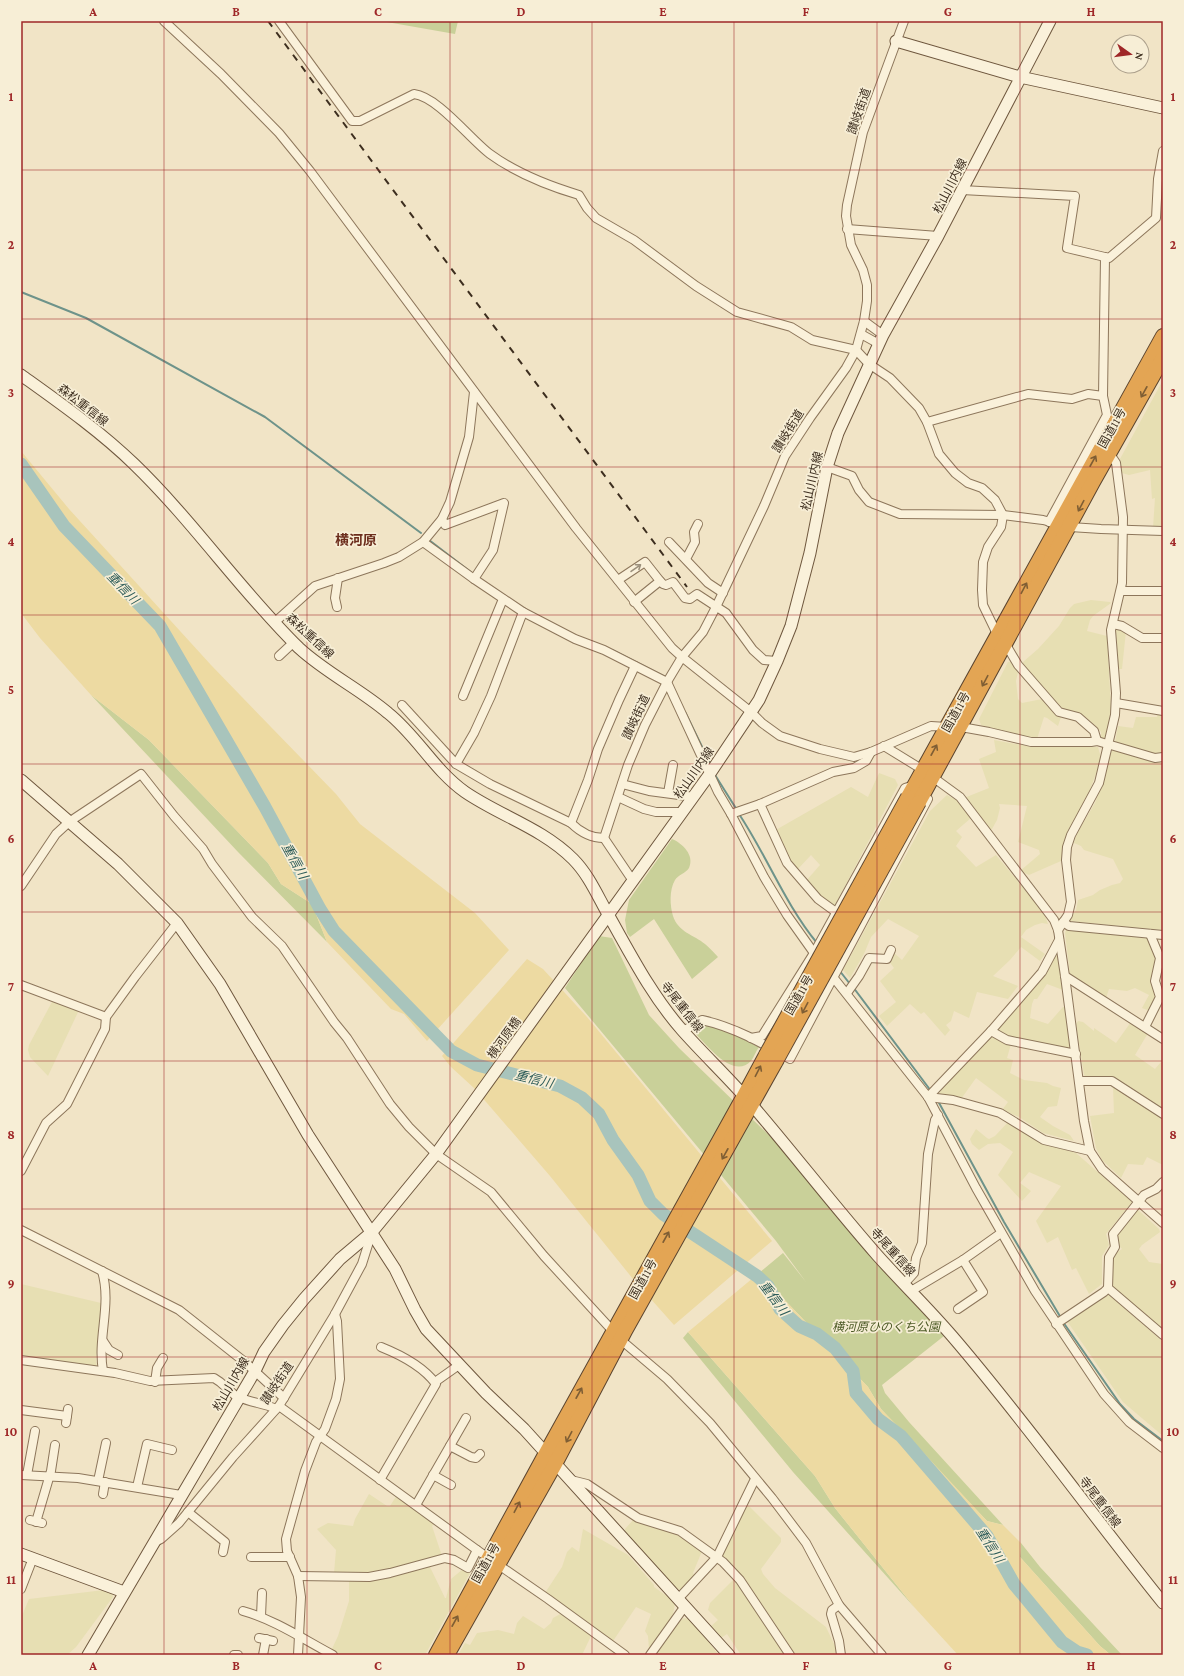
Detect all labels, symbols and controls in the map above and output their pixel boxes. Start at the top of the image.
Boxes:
text: A [88,4,97,19]
text: B [232,4,240,19]
text: C [374,4,382,19]
text: D [517,4,526,19]
text: E [659,4,667,19]
text: F [803,4,810,19]
text: G [944,4,952,19]
text: H [1087,4,1096,19]
north arrow [1110,34,1150,74]
text: N [1133,51,1146,62]
street label: 讃岐街道 [845,86,873,136]
text: 1 [9,89,14,104]
text: 1 [1171,89,1176,104]
street label: 松山川内線 [930,156,970,216]
text: 2 [8,237,15,252]
text: 2 [1170,237,1177,252]
street label: 森松重信線 [55,381,111,429]
text: 3 [8,385,14,400]
text: 3 [1170,385,1176,400]
one-way arrow [1140,386,1147,398]
street label: 国道11号 [1095,405,1129,451]
street label: 讃岐街道 [769,407,807,455]
street label: 松山川内線 [798,450,826,512]
one-way arrow [1090,455,1097,467]
one-way arrow [1077,500,1084,512]
district label: 横河原 [335,532,377,548]
text: 4 [7,534,15,549]
text: 4 [1169,534,1177,549]
one-way arrow [630,564,641,572]
water label: 重信川 [104,569,143,609]
one-way arrow [1021,582,1029,594]
street label: 森松重信線 [283,610,337,662]
one-way arrow [980,675,988,687]
text: 5 [8,682,14,697]
text: 5 [1170,682,1176,697]
street label: 国道11号 [939,689,973,735]
street label: 讃岐街道 [620,692,652,742]
street label: 松山川内線 [671,744,717,802]
one-way arrow [931,744,939,756]
text: 6 [7,831,15,846]
text: 6 [1169,831,1177,846]
water label: 重信川 [279,840,312,883]
street label: 国道11号 [782,972,816,1018]
text: 7 [8,979,14,994]
street label: 寺尾重信線 [658,979,706,1035]
text: 7 [1170,979,1176,994]
one-way arrow [801,1002,809,1014]
street label: 横河原橋 [484,1014,524,1062]
one-way arrow [754,1065,762,1077]
water label: 重信川 [513,1067,557,1091]
text: 8 [7,1127,15,1142]
text: 8 [1169,1127,1177,1142]
one-way arrow [720,1148,728,1160]
street label: 寺尾重信線 [868,1225,918,1279]
one-way arrow [663,1231,670,1243]
street label: 国道11号 [626,1256,660,1302]
text: 9 [7,1276,15,1291]
text: 9 [1169,1276,1177,1291]
water label: 重信川 [756,1278,793,1320]
park label: 横河原ひのくち公園 [832,1320,942,1334]
street label: 松山川内線 [210,1355,252,1413]
street label: 讃岐街道 [258,1359,296,1407]
one-way arrow [576,1387,584,1399]
text: 10 [5,1424,17,1439]
text: 10 [1167,1424,1179,1439]
one-way arrow [565,1431,572,1443]
street label: 寺尾重信線 [1076,1474,1124,1530]
one-way arrow [513,1501,521,1513]
water label: 重信川 [973,1525,1008,1567]
street label: 国道11号 [469,1540,503,1586]
text: 11 [6,1572,16,1587]
text: 11 [1168,1572,1178,1587]
one-way arrow [451,1615,459,1627]
text: A [88,1658,97,1673]
text: B [232,1658,240,1673]
text: C [374,1658,382,1673]
text: D [517,1658,526,1673]
text: E [659,1658,667,1673]
text: F [803,1658,810,1673]
text: G [944,1658,952,1673]
text: H [1087,1658,1096,1673]

